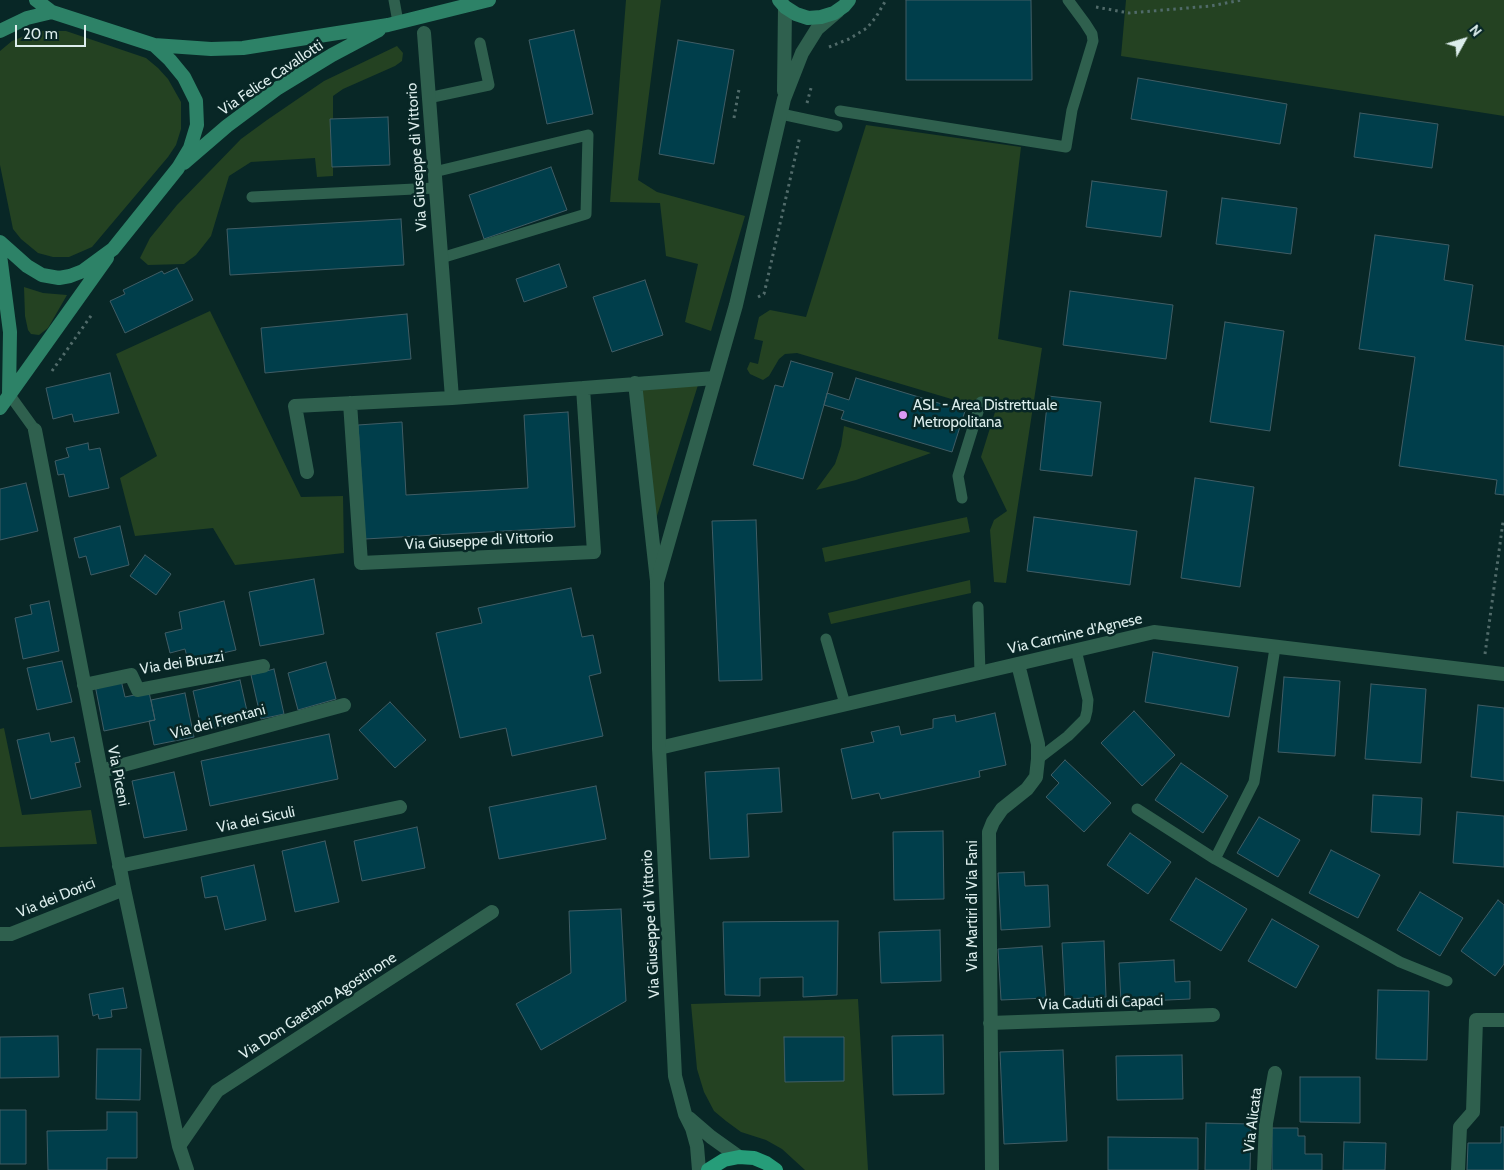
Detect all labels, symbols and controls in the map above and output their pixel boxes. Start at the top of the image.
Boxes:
scale bar [18,15,89,47]
north arrow [1439,15,1489,65]
text: N [1466,21,1486,40]
text: 20 m [23,25,58,43]
street label: Via Felice Cavallotti [215,36,327,120]
street label: Via Giuseppe di Vittorio [403,82,431,232]
place label: ASL - Area Distrettuale Metropolitana [913,397,1057,432]
marker: ASL - Area Distrettuale Metropolitana [897,409,909,421]
street label: Via Giuseppe di Vittorio [404,528,554,554]
street label: Via Carmine d'Agnese [1006,610,1144,658]
street label: Via dei Bruzzi [139,647,225,679]
street label: Via dei Frentani [169,701,267,743]
street label: Via Piceni [103,744,133,808]
street label: Via dei Siculi [215,803,297,837]
street label: Via Martiri di Via Fani [964,840,982,972]
street label: Via Giuseppe di Vittorio [638,849,664,999]
street label: Via dei Dorici [14,874,98,922]
street label: Via Don Gaetano Agostinone [236,948,400,1064]
street label: Via Caduti di Capaci [1038,992,1164,1014]
street label: Via Alicata [1240,1086,1266,1154]

